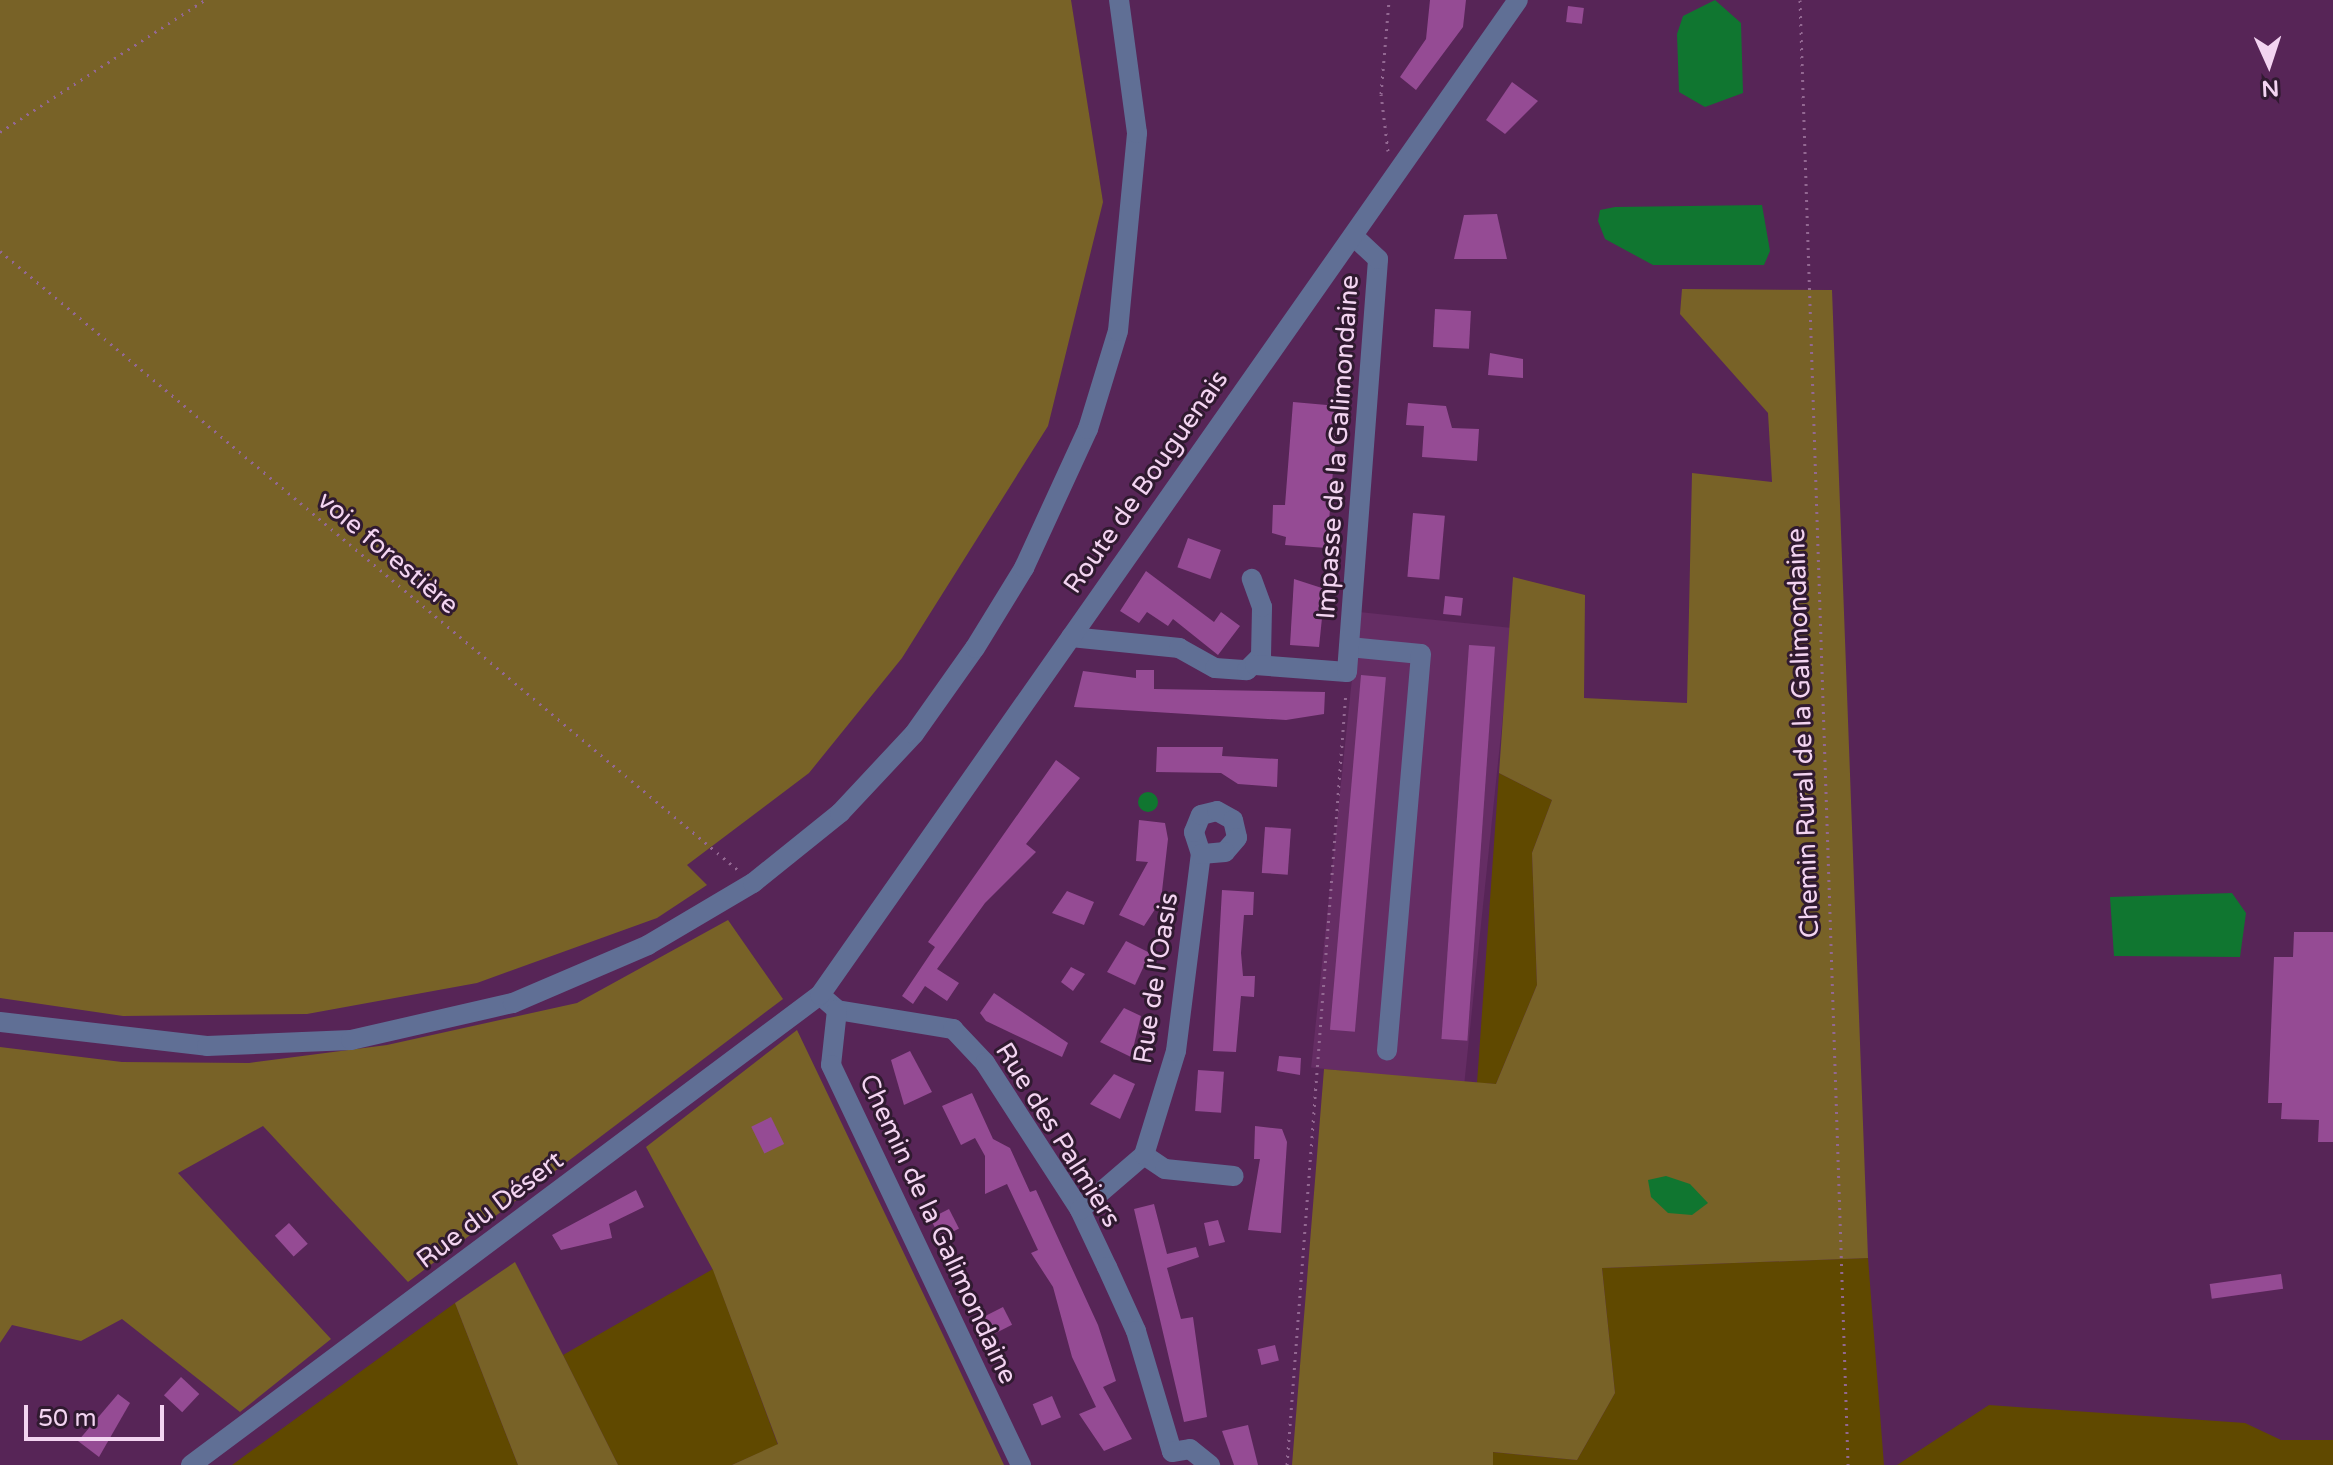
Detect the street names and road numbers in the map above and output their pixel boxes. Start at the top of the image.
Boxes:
street label: Impasse de la Galimondaine [1310,274,1366,620]
street label: Route de Bouguenais [1057,364,1235,600]
street label: voie forestière [311,485,465,621]
street label: Chemin Rural de la Galimondaine [1780,527,1826,939]
street label: Rue de l'Oasis [1127,890,1185,1066]
street label: Rue des Palmiers [989,1037,1127,1233]
street label: Chemin de la Galimondaine [852,1069,1024,1389]
street label: Rue du Désert [410,1145,570,1275]

